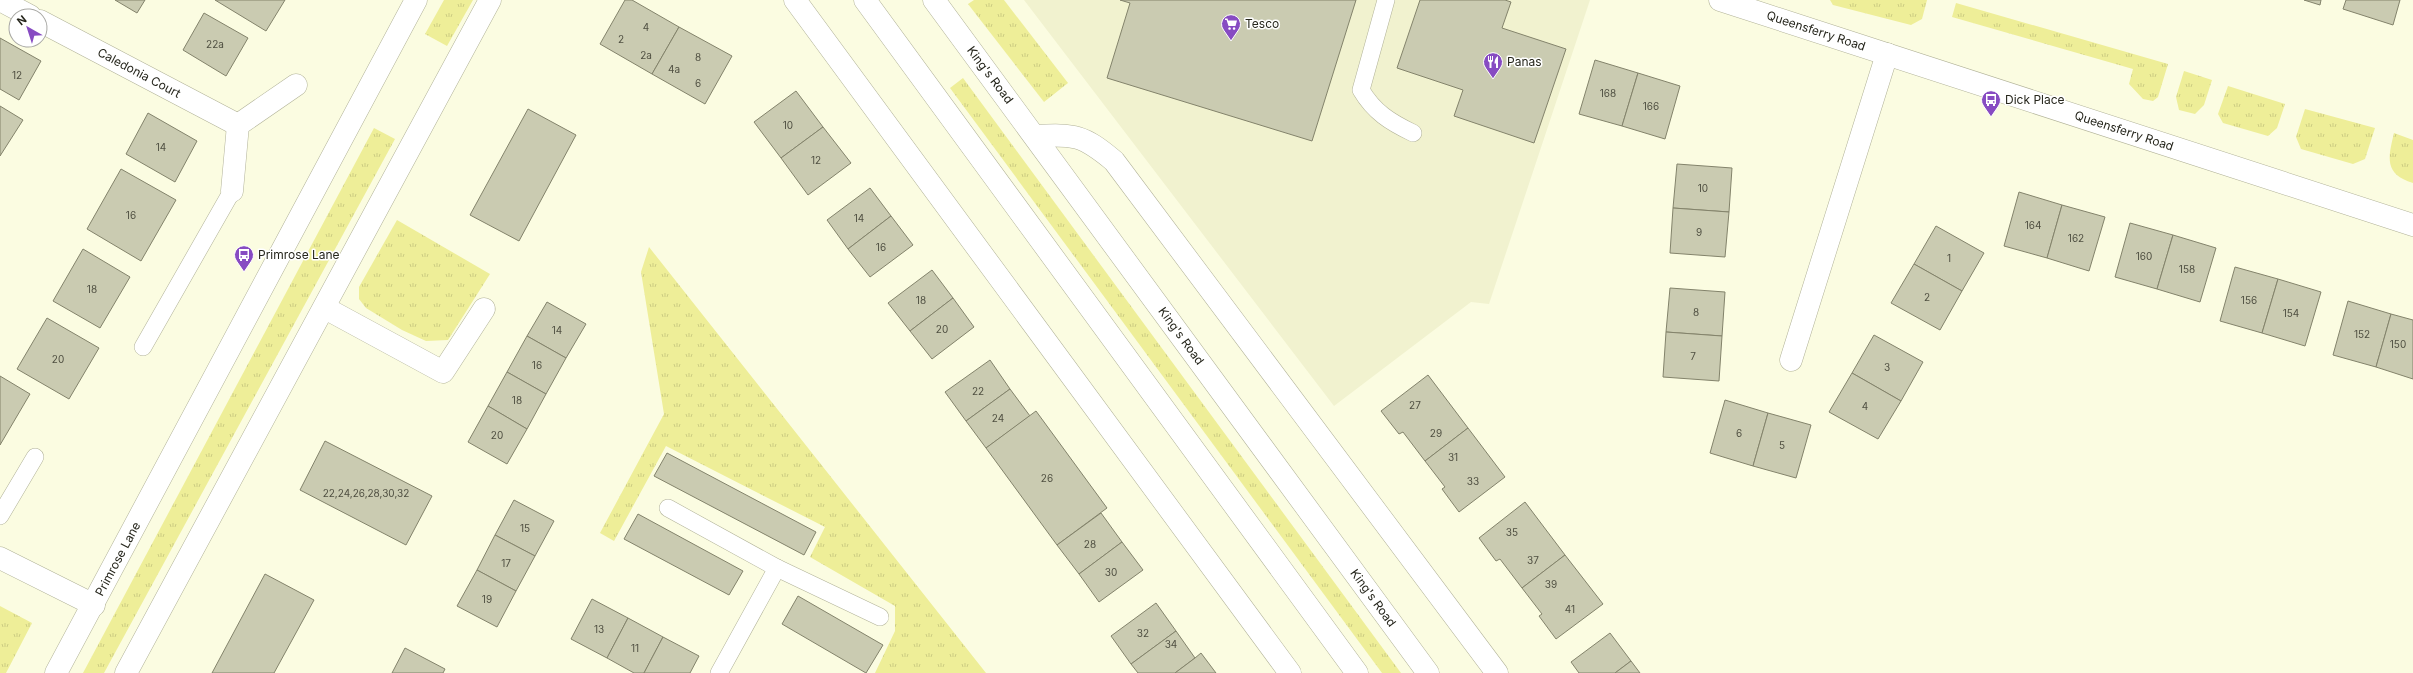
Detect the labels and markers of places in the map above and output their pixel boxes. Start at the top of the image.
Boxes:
supermarket icon: Tesco [1220,13,1242,41]
place label: Tesco [1245,16,1279,31]
restaurant icon: Panas [1482,51,1504,79]
place label: Panas [1507,54,1542,69]
bus stop icon: Dick Place [1980,89,2002,117]
place label: Dick Place [2005,92,2065,107]
bus stop icon: Primrose Lane [233,244,255,272]
place label: Primrose Lane [258,247,340,262]

